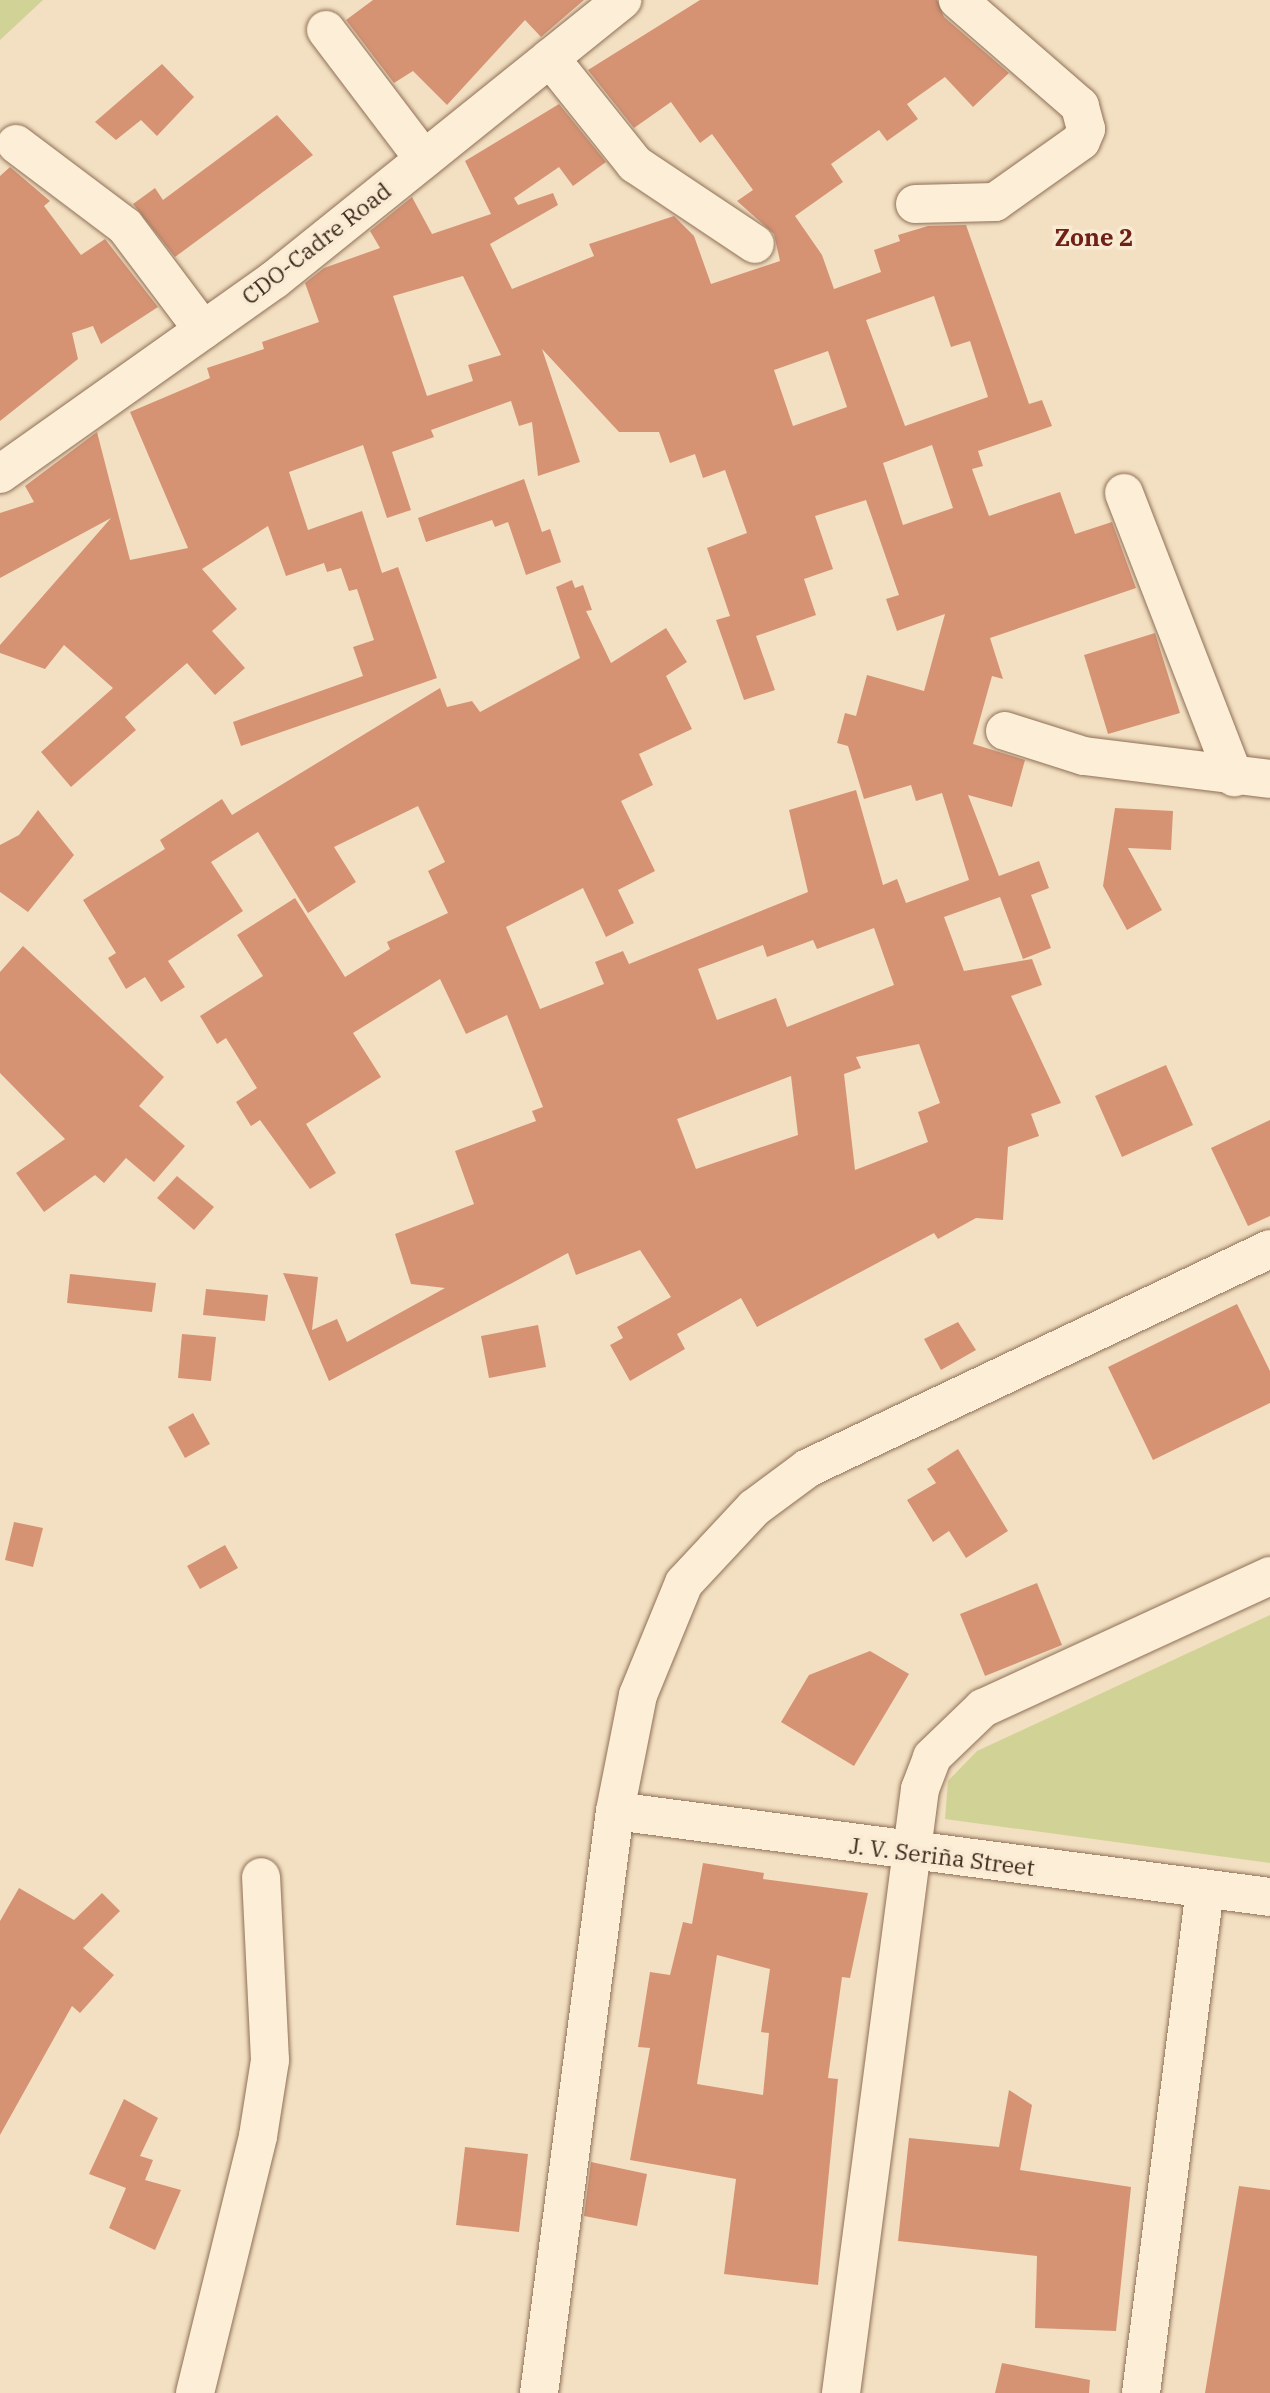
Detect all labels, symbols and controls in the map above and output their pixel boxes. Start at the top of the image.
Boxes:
street label: CDO-Cadre Road [236,176,396,310]
district label: Zone 2 [1055,224,1133,252]
street label: J. V. Seriña Street [848,1831,1036,1881]

